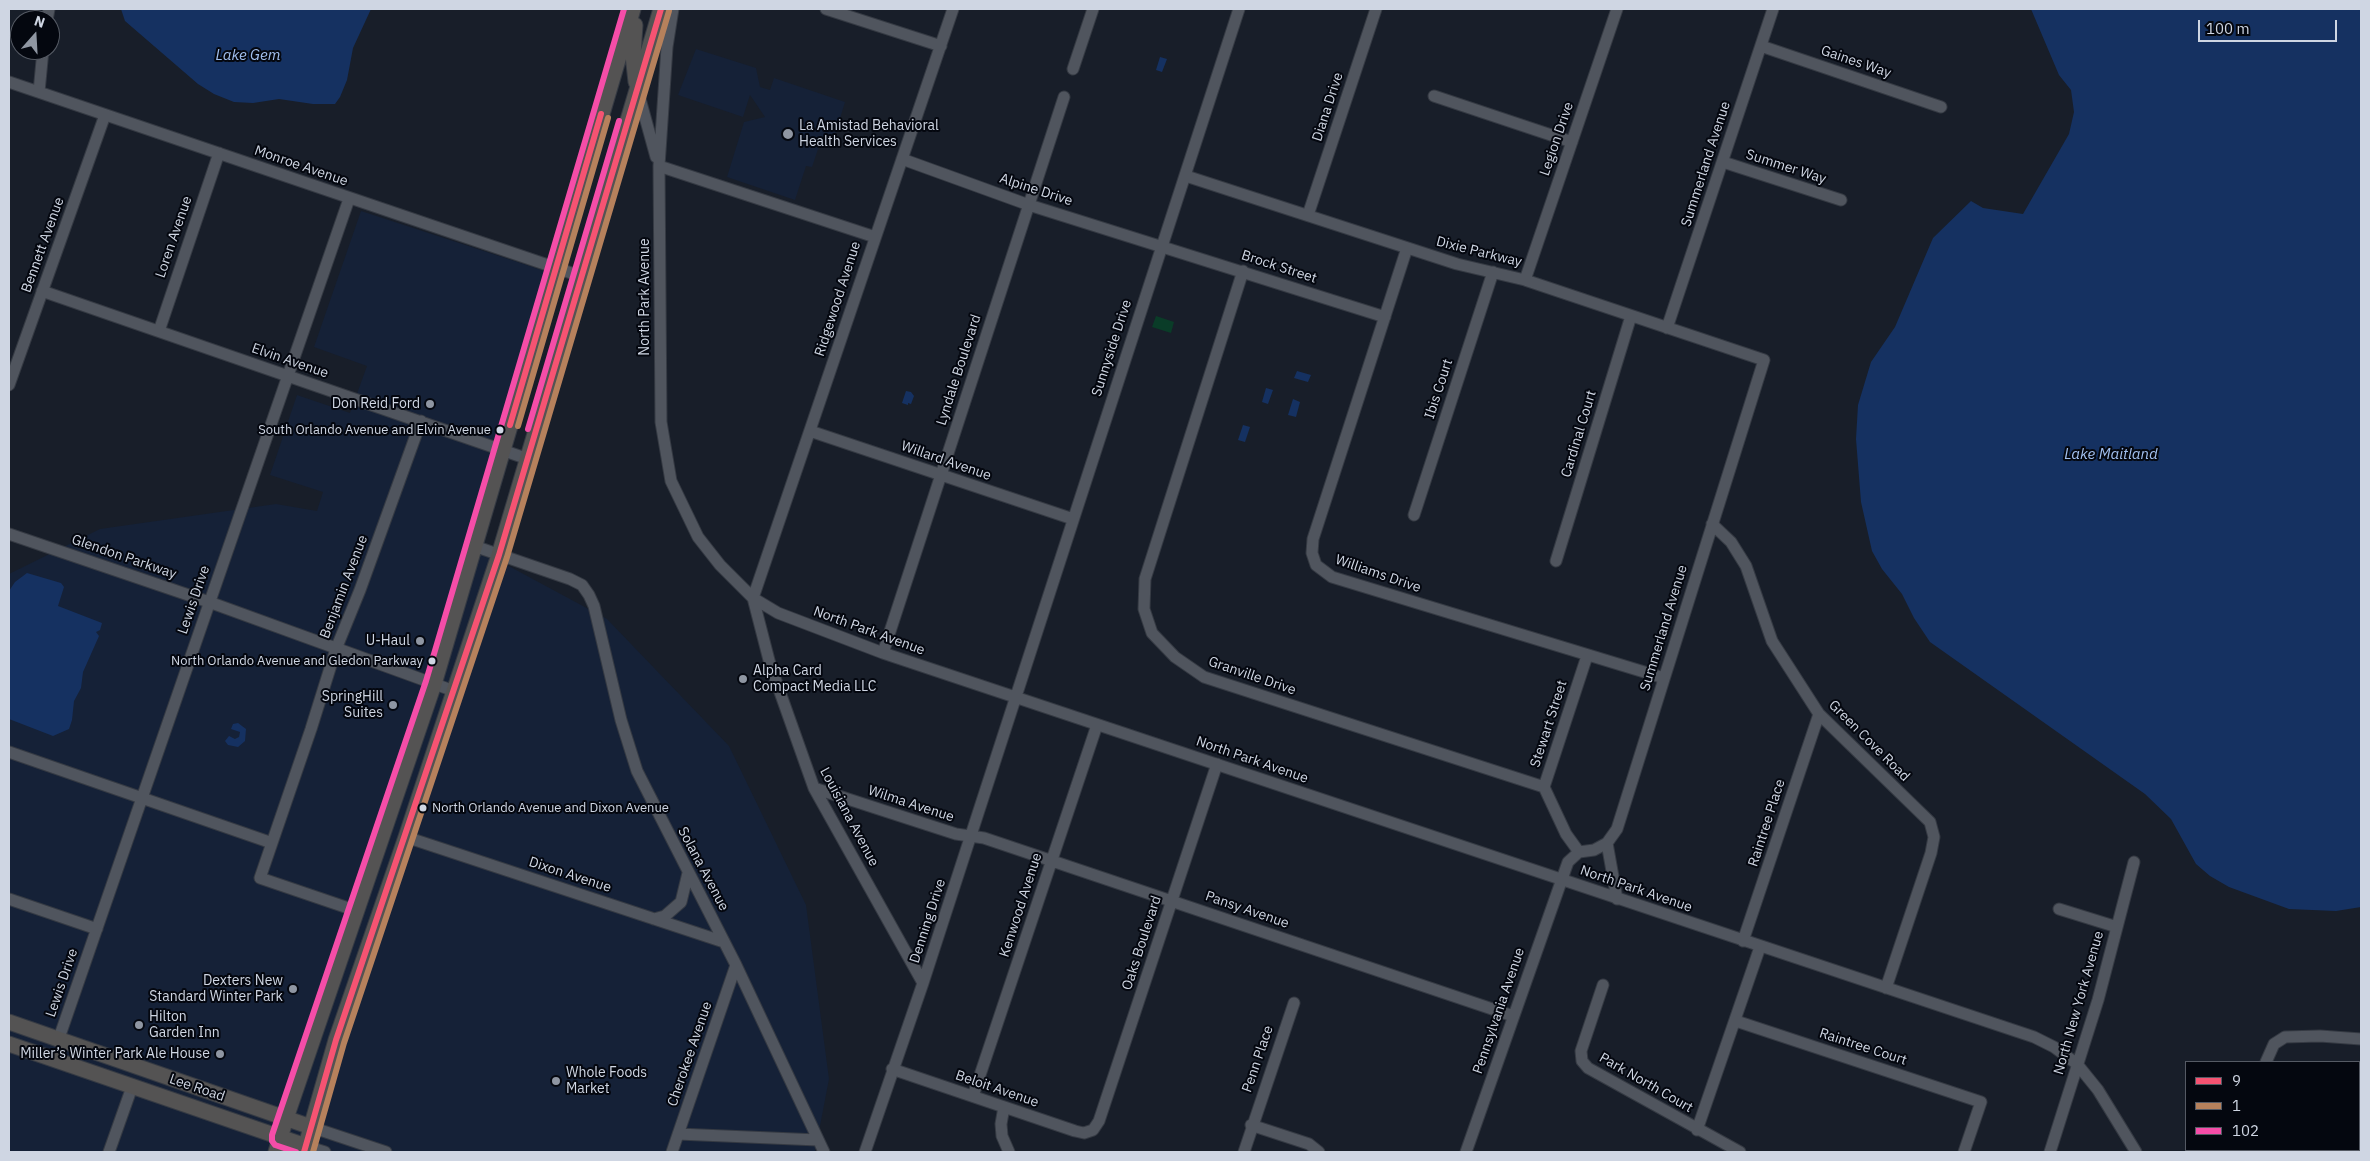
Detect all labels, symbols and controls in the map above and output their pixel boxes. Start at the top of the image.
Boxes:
north arrow [10,10,60,60]
scale bar [2200,10,2339,42]
text: N [32,12,47,32]
text: 100 m [2206,19,2250,38]
street label: Gaines Way [1819,42,1893,82]
water label: Lake Gem [216,47,280,65]
street label: Diana Drive [1309,70,1347,144]
street label: Summerland Avenue [1678,99,1734,229]
street label: Legion Drive [1537,100,1577,178]
place label: La Amistad Behavioral Health Services [799,118,939,150]
marker: La Amistad Behavioral Health Services [781,127,795,141]
street label: Monroe Avenue [252,142,350,190]
street label: Summer Way [1744,146,1828,188]
street label: Alpine Drive [997,170,1075,210]
street label: Loren Avenue [152,194,196,280]
street label: Bennett Avenue [18,195,68,295]
street label: Dixie Parkway [1434,233,1524,271]
street label: North Park Avenue [637,238,653,356]
street label: Ridgewood Avenue [811,239,865,359]
street label: Brock Street [1239,247,1319,287]
street label: Sunnyside Drive [1088,298,1136,398]
street label: Lyndale Boulevard [933,312,985,428]
street label: Elvin Avenue [249,340,331,382]
street label: Ibis Court [1421,357,1457,421]
street label: Cardinal Court [1558,389,1600,479]
place label: Don Reid Ford [332,396,420,412]
marker: Don Reid Ford [424,398,436,410]
place label: South Orlando Avenue and Elvin Avenue [258,422,491,438]
marker: South Orlando Avenue and Elvin Avenue [495,425,505,435]
street label: Willard Avenue [899,438,993,484]
water label: Lake Maitland [2064,446,2158,464]
street label: Glendon Parkway [69,531,179,583]
street label: Benjamin Avenue [317,533,371,641]
street label: Williams Drive [1333,552,1423,596]
street label: Summerland Avenue [1637,563,1691,693]
street label: Lewis Drive [174,564,214,636]
street label: North Park Avenue [811,603,927,659]
place label: U-Haul [366,633,410,649]
marker: U-Haul [414,635,426,647]
place label: North Orlando Avenue and Gledon Parkway [171,653,423,669]
street label: Granville Drive [1206,653,1298,699]
marker: North Orlando Avenue and Gledon Parkway [427,656,437,666]
place label: Alpha Card Compact Media LLC [753,663,876,696]
marker: Alpha Card Compact Media LLC [737,673,749,685]
street label: Stewart Street [1527,678,1571,770]
place label: SpringHill Suites [322,689,383,722]
street label: Green Cove Road [1825,697,1913,785]
marker: SpringHill Suites [387,699,399,711]
street label: North Park Avenue [1194,733,1310,787]
street label: Louisiana Avenue [816,765,882,869]
street label: Raintree Place [1745,777,1789,869]
street label: Wilma Avenue [866,782,956,826]
place label: North Orlando Avenue and Dixon Avenue [432,800,669,816]
marker: North Orlando Avenue and Dixon Avenue [418,803,428,813]
street label: Solana Avenue [674,824,732,914]
street label: Kenwood Avenue [996,851,1046,959]
street label: Dixon Avenue [527,854,613,896]
street label: North Park Avenue [1578,862,1694,916]
street label: Denning Drive [906,877,950,965]
street label: Pansy Avenue [1203,888,1291,932]
street label: Oaks Boulevard [1119,894,1165,992]
street label: North New York Avenue [2050,929,2108,1077]
street label: Pennsylvania Avenue [1470,946,1528,1076]
street label: Lewis Drive [42,947,82,1019]
place label: Dexters New Standard Winter Park [149,973,283,1006]
marker: Dexters New Standard Winter Park [287,983,299,995]
street label: Cherokee Avenue [664,999,716,1109]
place label: Hilton Garden Inn [149,1009,220,1042]
marker: Hilton Garden Inn [133,1019,145,1031]
street label: Penn Place [1239,1023,1277,1095]
street label: Raintree Court [1817,1025,1909,1069]
place label: Miller’s Winter Park Ale House [20,1046,210,1062]
marker: Miller’s Winter Park Ale House [214,1048,226,1060]
street label: Park North Court [1596,1049,1696,1117]
legend [2185,1061,2360,1151]
place label: Whole Foods Market [566,1065,647,1098]
street label: Beloit Avenue [953,1067,1041,1111]
street label: Lee Road [167,1071,227,1105]
text: 9 [2232,1071,2241,1090]
marker: Whole Foods Market [550,1075,562,1087]
text: 1 [2232,1096,2241,1115]
text: 102 [2232,1121,2259,1140]

